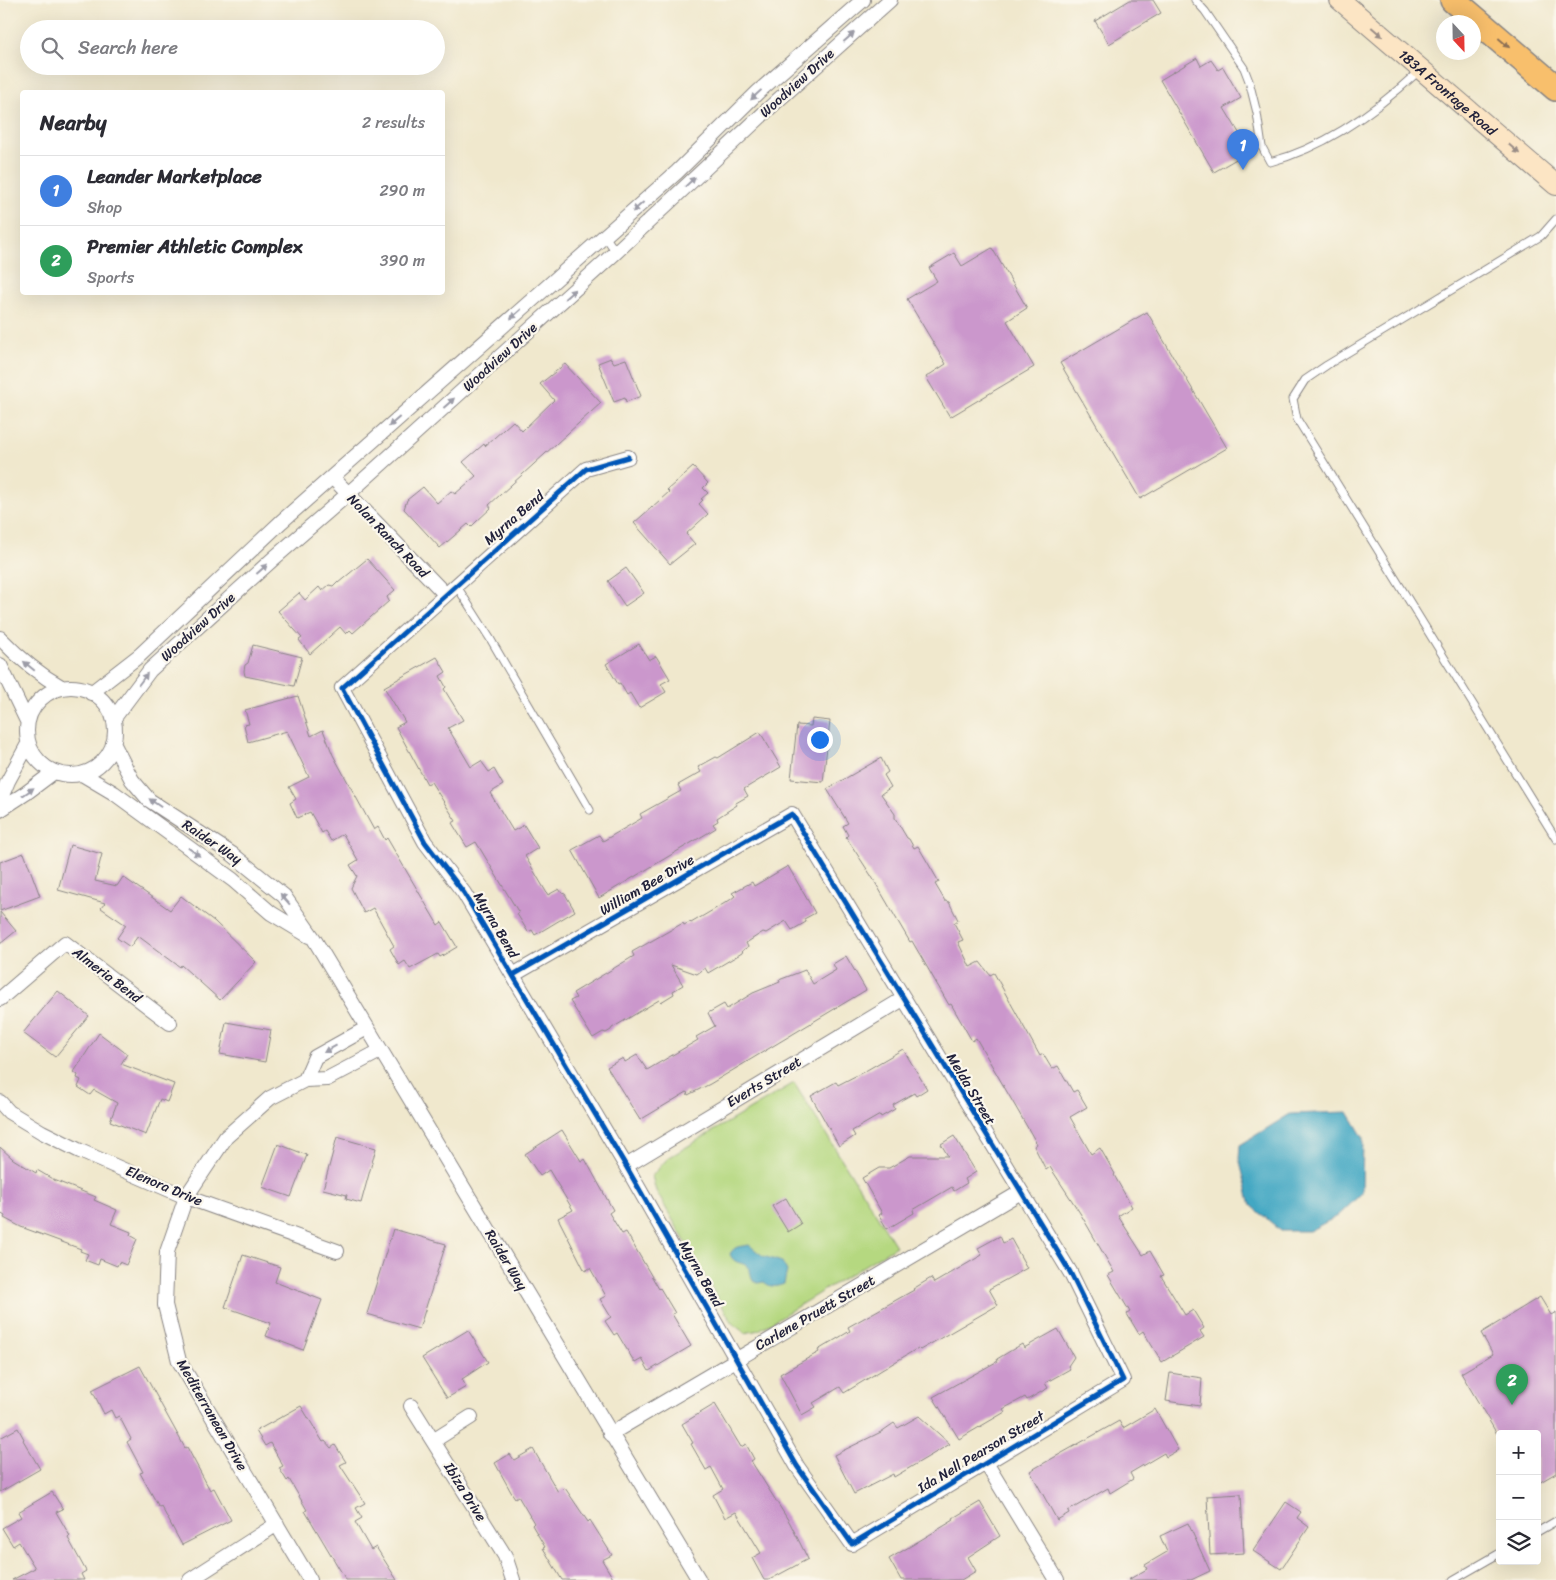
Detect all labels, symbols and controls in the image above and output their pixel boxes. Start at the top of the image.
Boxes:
north arrow [1436,15,1481,60]
search box [20,20,445,75]
one-way arrow [1371,26,1384,37]
text: Search here [78,31,178,64]
one-way arrow [842,31,854,43]
icon: search [38,34,66,62]
one-way arrow [1498,37,1510,48]
street label: Woodview Drive [754,42,841,124]
street label: 183A Frontage Road [1393,43,1504,143]
one-way arrow [750,89,762,101]
text: Nearby [40,104,106,142]
text: 2 results [362,108,425,137]
pin: 1 [1227,129,1259,170]
one-way arrow [1508,143,1520,154]
text: Leander Marketplace [87,160,262,193]
text: 1 [53,176,59,205]
text: 290 m [379,176,425,205]
one-way arrow [684,176,696,188]
text: Shop [87,193,122,222]
one-way arrow [631,201,644,212]
text: Premier Athletic Complex [87,230,302,263]
text: 2 [51,246,61,275]
text: 390 m [380,246,425,275]
text: Sports [87,263,134,292]
one-way arrow [563,288,575,300]
one-way arrow [509,309,522,320]
street label: Woodview Drive [457,316,544,398]
one-way arrow [443,397,455,409]
one-way arrow [389,416,401,428]
street label: Myrna Bend [478,483,551,552]
street label: Nolan Ranch Road [341,488,436,585]
one-way arrow [256,563,268,575]
street label: Woodview Drive [155,586,242,668]
one-way arrow [23,661,35,672]
one-way arrow [138,672,148,686]
your location [807,727,833,753]
one-way arrow [21,787,34,797]
one-way arrow [148,798,162,808]
street label: Raider Way [177,813,248,872]
one-way arrow [187,847,201,857]
street label: William Bee Drive [595,848,699,922]
street label: Myrna Bend [466,887,527,964]
one-way arrow [280,893,291,906]
street label: Almeria Bend [66,940,149,1011]
one-way arrow [323,1044,336,1053]
street label: Melda Street [939,1048,1003,1130]
street label: Everts Street [722,1050,806,1114]
street label: Elenora Drive [122,1159,206,1213]
street label: Raider Way [478,1224,535,1296]
street label: Myrna Bend [672,1236,731,1314]
street label: Carlene Pruett Street [750,1268,880,1358]
street label: Mediterranean Drive [170,1354,254,1476]
pin: 2 [1496,1364,1528,1405]
street label: Ida Nell Pearson Street [912,1403,1051,1501]
map controls [1496,1430,1541,1565]
button: + [1496,1430,1541,1475]
street label: Ibiza Drive [436,1457,493,1527]
button: − [1496,1475,1541,1520]
button: layers [1496,1520,1541,1565]

